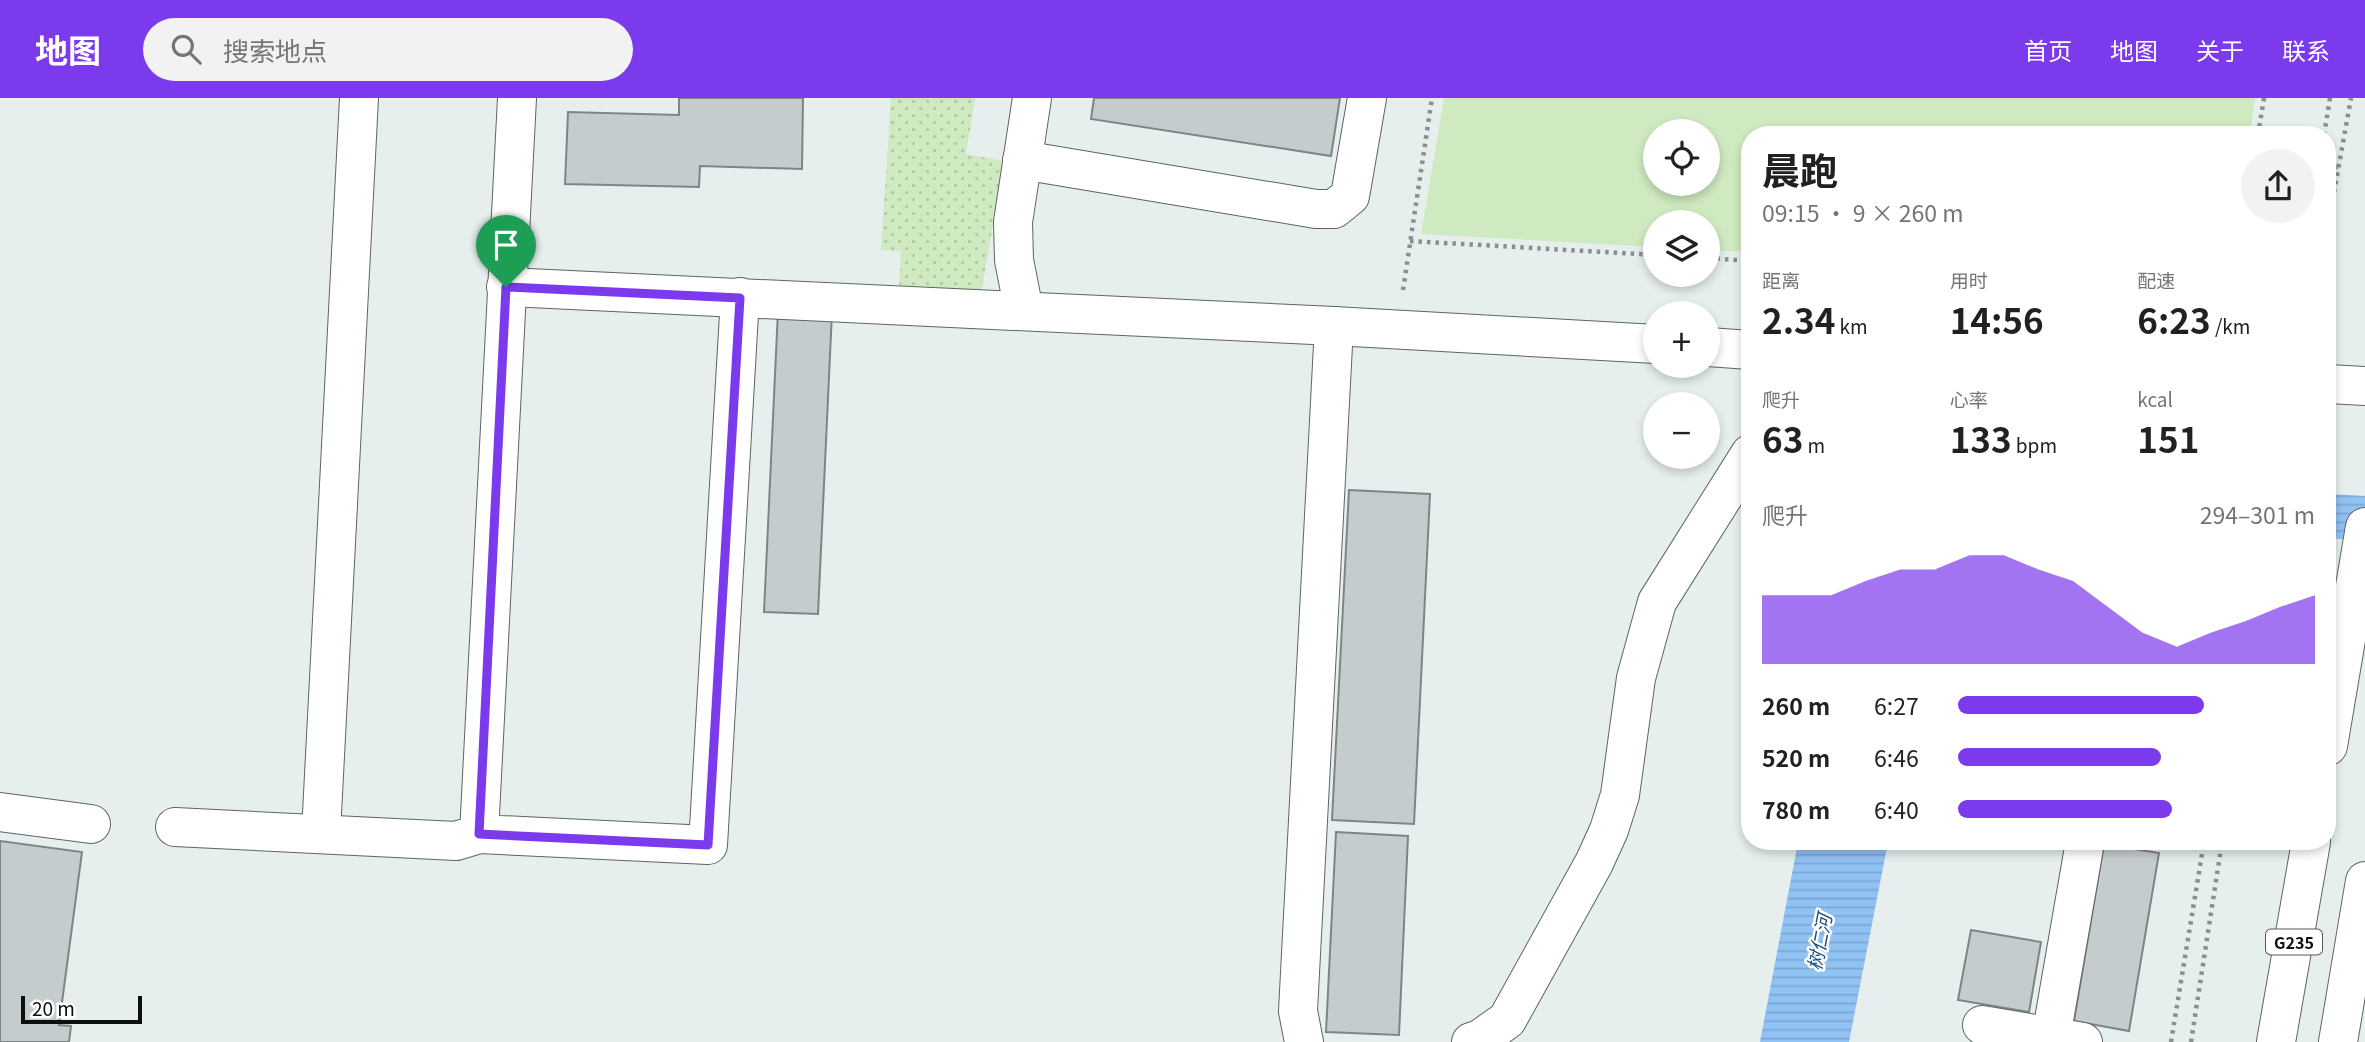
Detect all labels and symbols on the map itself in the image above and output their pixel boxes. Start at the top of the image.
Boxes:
pin [476,215,536,287]
water label: 树仁河 [1799,908,1837,973]
road number: G235 [2266,930,2322,954]
scale bar [21,993,142,1025]

